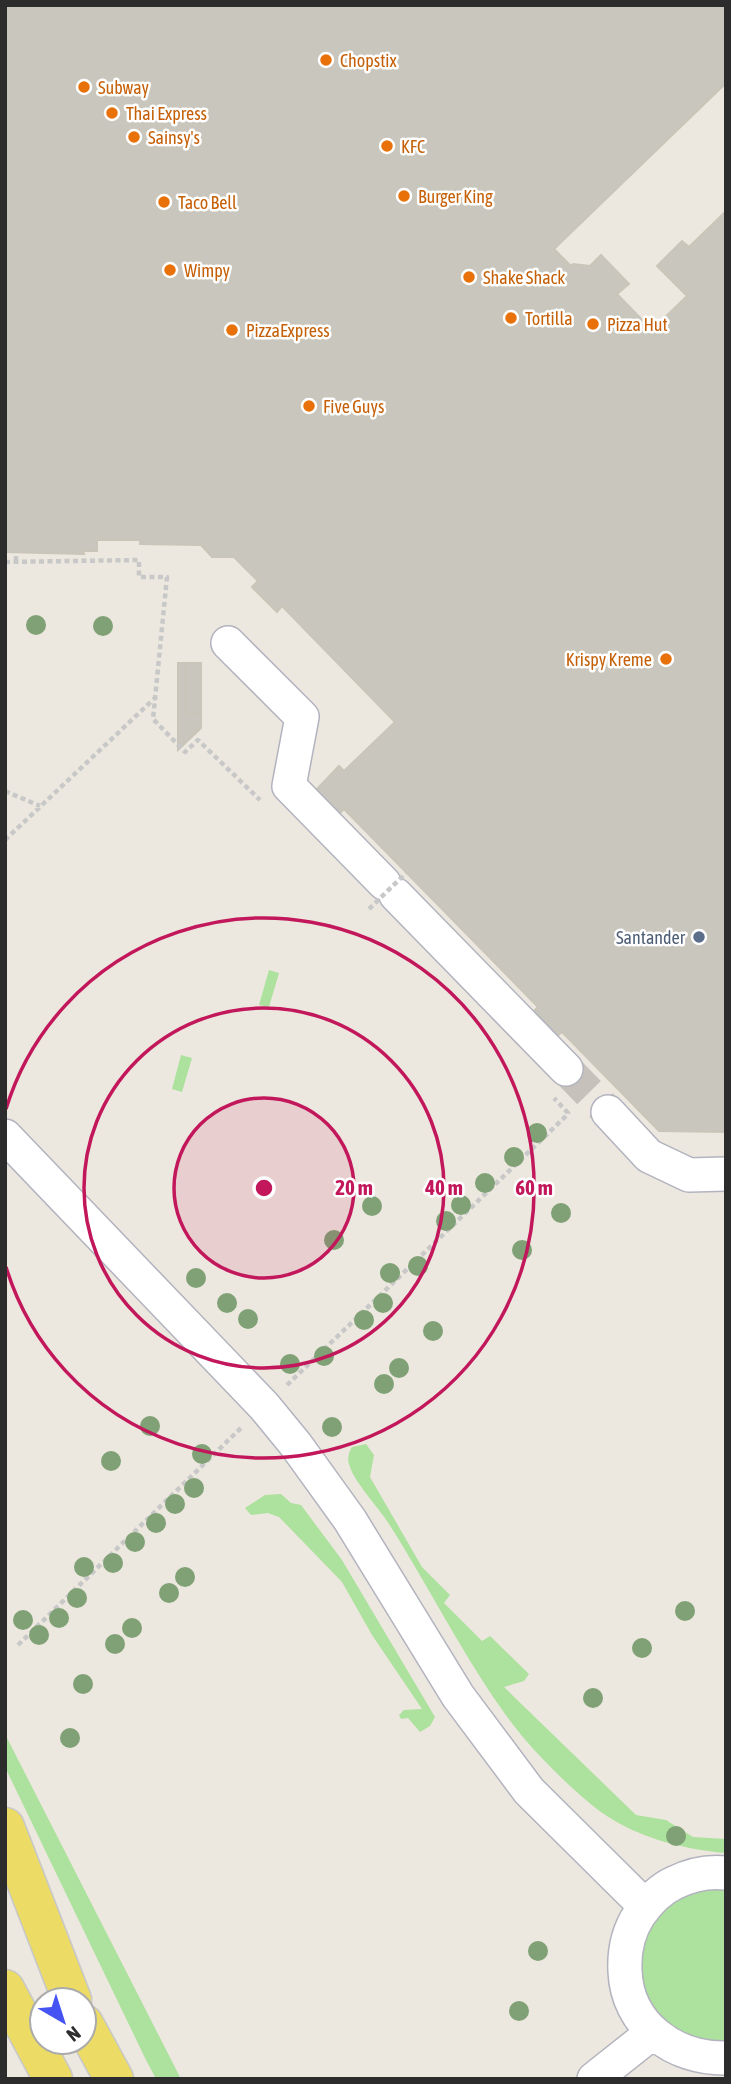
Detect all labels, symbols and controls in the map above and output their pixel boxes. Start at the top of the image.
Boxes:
place label: Chopstix [340,50,397,71]
marker: Chopstix [318,52,334,68]
place label: Subway [98,77,149,98]
marker: Subway [76,79,92,95]
place label: Thai Express [126,103,207,124]
marker: Thai Express [104,105,120,121]
place label: Sainsy's [148,127,200,148]
marker: Sainsy's [126,129,142,145]
place label: KFC [401,136,425,157]
marker: KFC [379,138,395,154]
place label: Burger King [418,186,493,207]
marker: Burger King [396,188,412,204]
place label: Taco Bell [178,192,237,213]
marker: Taco Bell [156,194,172,210]
place label: Wimpy [184,260,230,281]
marker: Wimpy [162,262,178,278]
place label: Shake Shack [483,267,565,288]
marker: Shake Shack [461,269,477,285]
place label: Tortilla [525,308,573,329]
marker: Tortilla [503,310,519,326]
place label: Pizza Hut [607,314,668,335]
marker: Pizza Hut [585,316,601,332]
place label: PizzaExpress [246,320,330,341]
marker: PizzaExpress [224,322,240,338]
place label: Five Guys [323,396,384,417]
marker: Five Guys [301,398,317,414]
place label: Krispy Kreme [566,649,652,670]
marker: Krispy Kreme [658,651,674,667]
place label: Santander [616,927,686,948]
marker: Santander [691,929,707,945]
text: 20 m [335,1175,373,1199]
text: 40 m [424,1175,463,1199]
text: 60 m [515,1175,553,1199]
centre of rings [252,1176,276,1200]
north arrow [28,1986,98,2056]
text: N [62,2022,85,2046]

